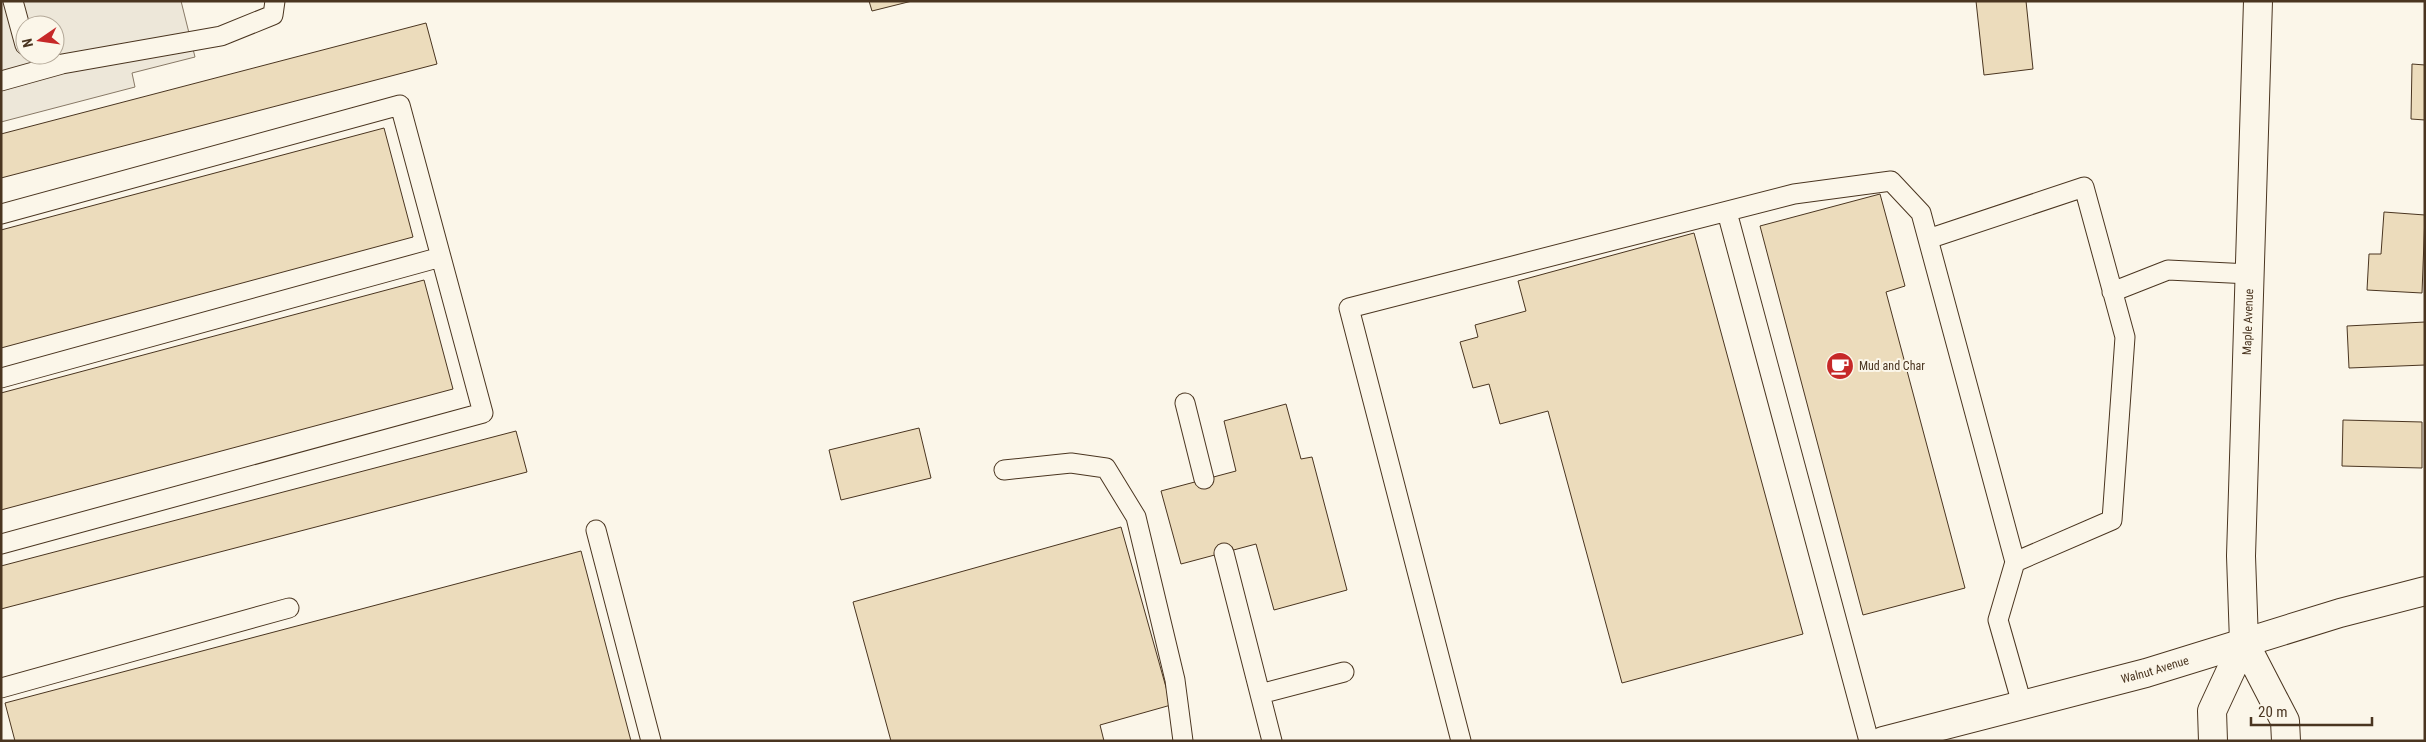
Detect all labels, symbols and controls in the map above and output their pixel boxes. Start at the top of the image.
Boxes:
north arrow [15,15,65,65]
text: N [19,37,36,49]
street label: Maple Avenue [2240,288,2256,355]
cafe icon: Mud and Char [1825,351,1855,381]
place label: Mud and Char [1859,359,1925,373]
street label: Walnut Avenue [2119,653,2191,686]
scale bar [2251,694,2372,726]
text: 20 m [2258,703,2288,721]

